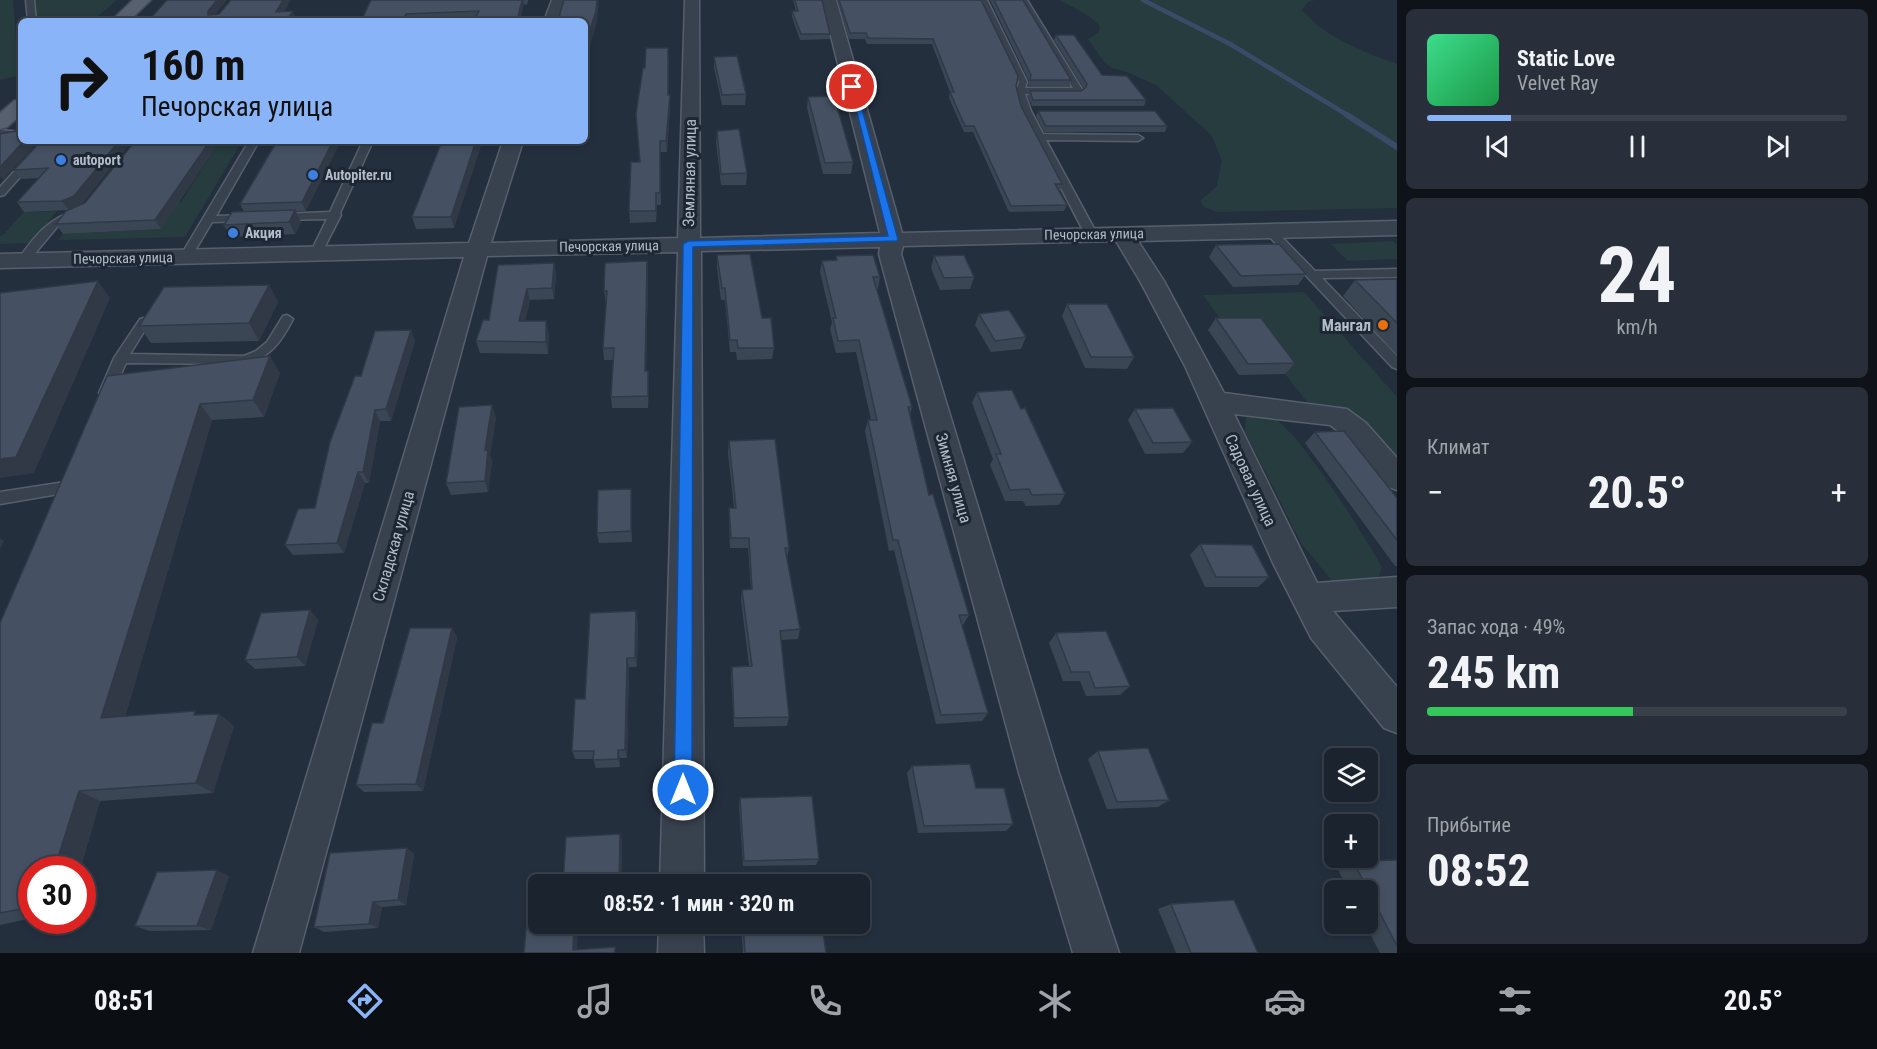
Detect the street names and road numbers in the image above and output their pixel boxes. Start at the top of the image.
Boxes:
street label: Земляная улица [679,119,700,227]
street label: Печорская улица [1044,225,1144,243]
street label: Печорская улица [559,237,659,255]
street label: Печорская улица [73,249,173,267]
street label: Зимняя улица [932,431,975,525]
street label: Садовая улица [1221,431,1280,529]
street label: Складская улица [369,489,418,604]

